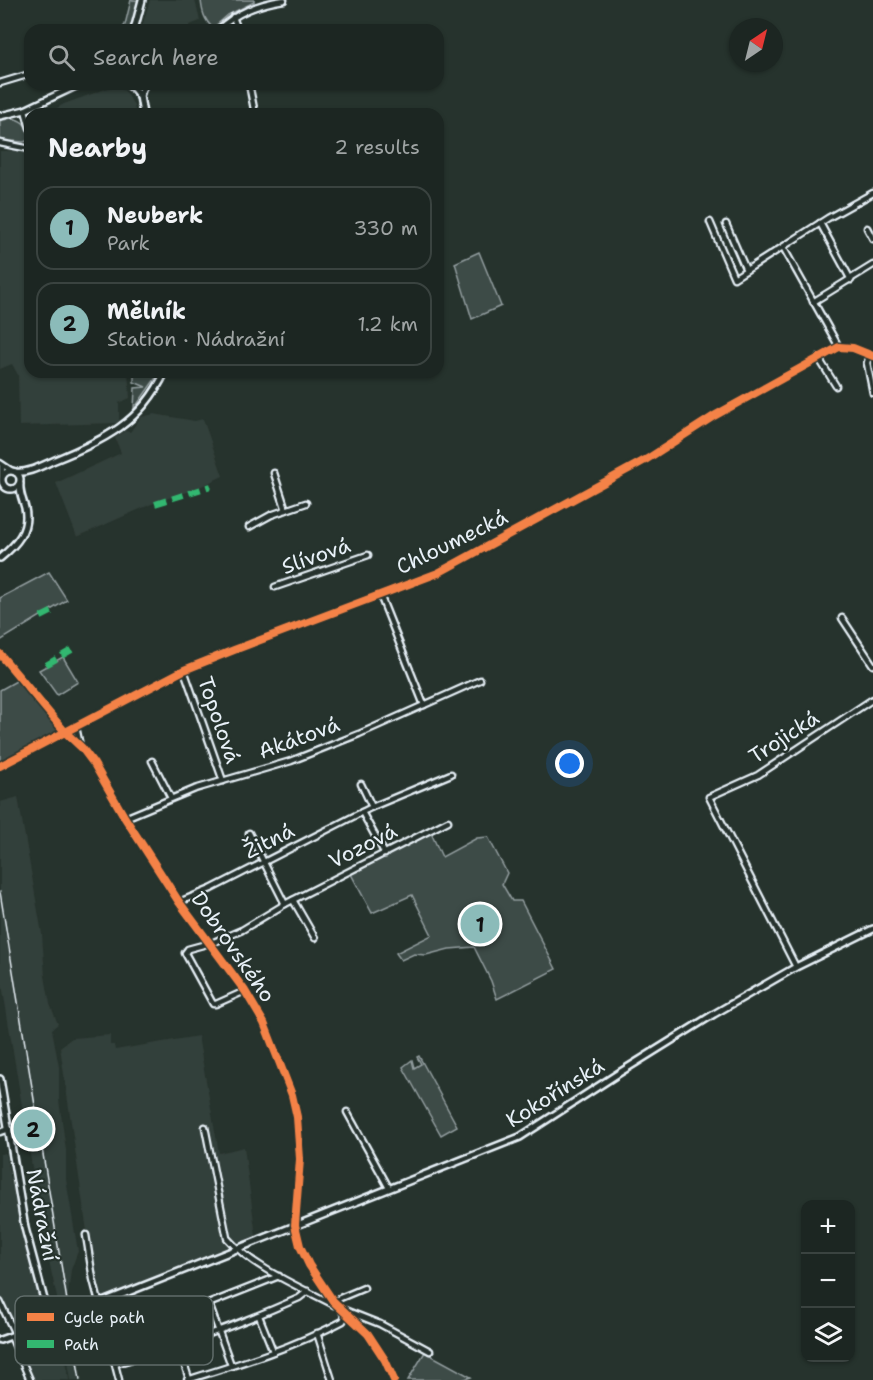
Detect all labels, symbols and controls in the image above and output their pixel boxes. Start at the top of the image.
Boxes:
north arrow [729,18,783,72]
search box [24,24,444,90]
icon: search [45,41,78,74]
text: Search here [93,43,219,72]
text: Nearby [48,130,147,165]
text: 2 results [334,134,420,160]
text: Neuberk [107,201,203,230]
text: 1 [65,215,74,241]
text: 330 m [354,215,418,241]
text: Park [107,230,150,256]
text: Mělník [107,297,186,326]
text: 2 [63,311,77,337]
text: 1.2 km [358,311,418,337]
text: Station · Nádražní [107,326,285,352]
street label: Chloumecká [392,503,512,581]
street label: Slívová [278,531,354,581]
street label: Topolová [191,673,247,767]
street label: Trojická [744,704,824,770]
street label: Akátová [255,710,343,766]
your location [555,749,584,778]
street label: Žitná [239,816,299,866]
street label: Vozová [324,817,402,875]
street label: Dobrovského [184,886,282,1008]
pin: 1 [460,902,500,946]
street label: Kokořínská [501,1052,609,1134]
pin: 2 [14,1106,52,1152]
street label: Nádražní [19,1166,65,1264]
map controls [801,1200,855,1362]
button: + [801,1200,855,1254]
button: − [801,1254,855,1308]
legend [15,1296,213,1365]
text: Cycle path [64,1307,145,1328]
button: layers [801,1308,855,1362]
text: Path [64,1334,99,1355]

